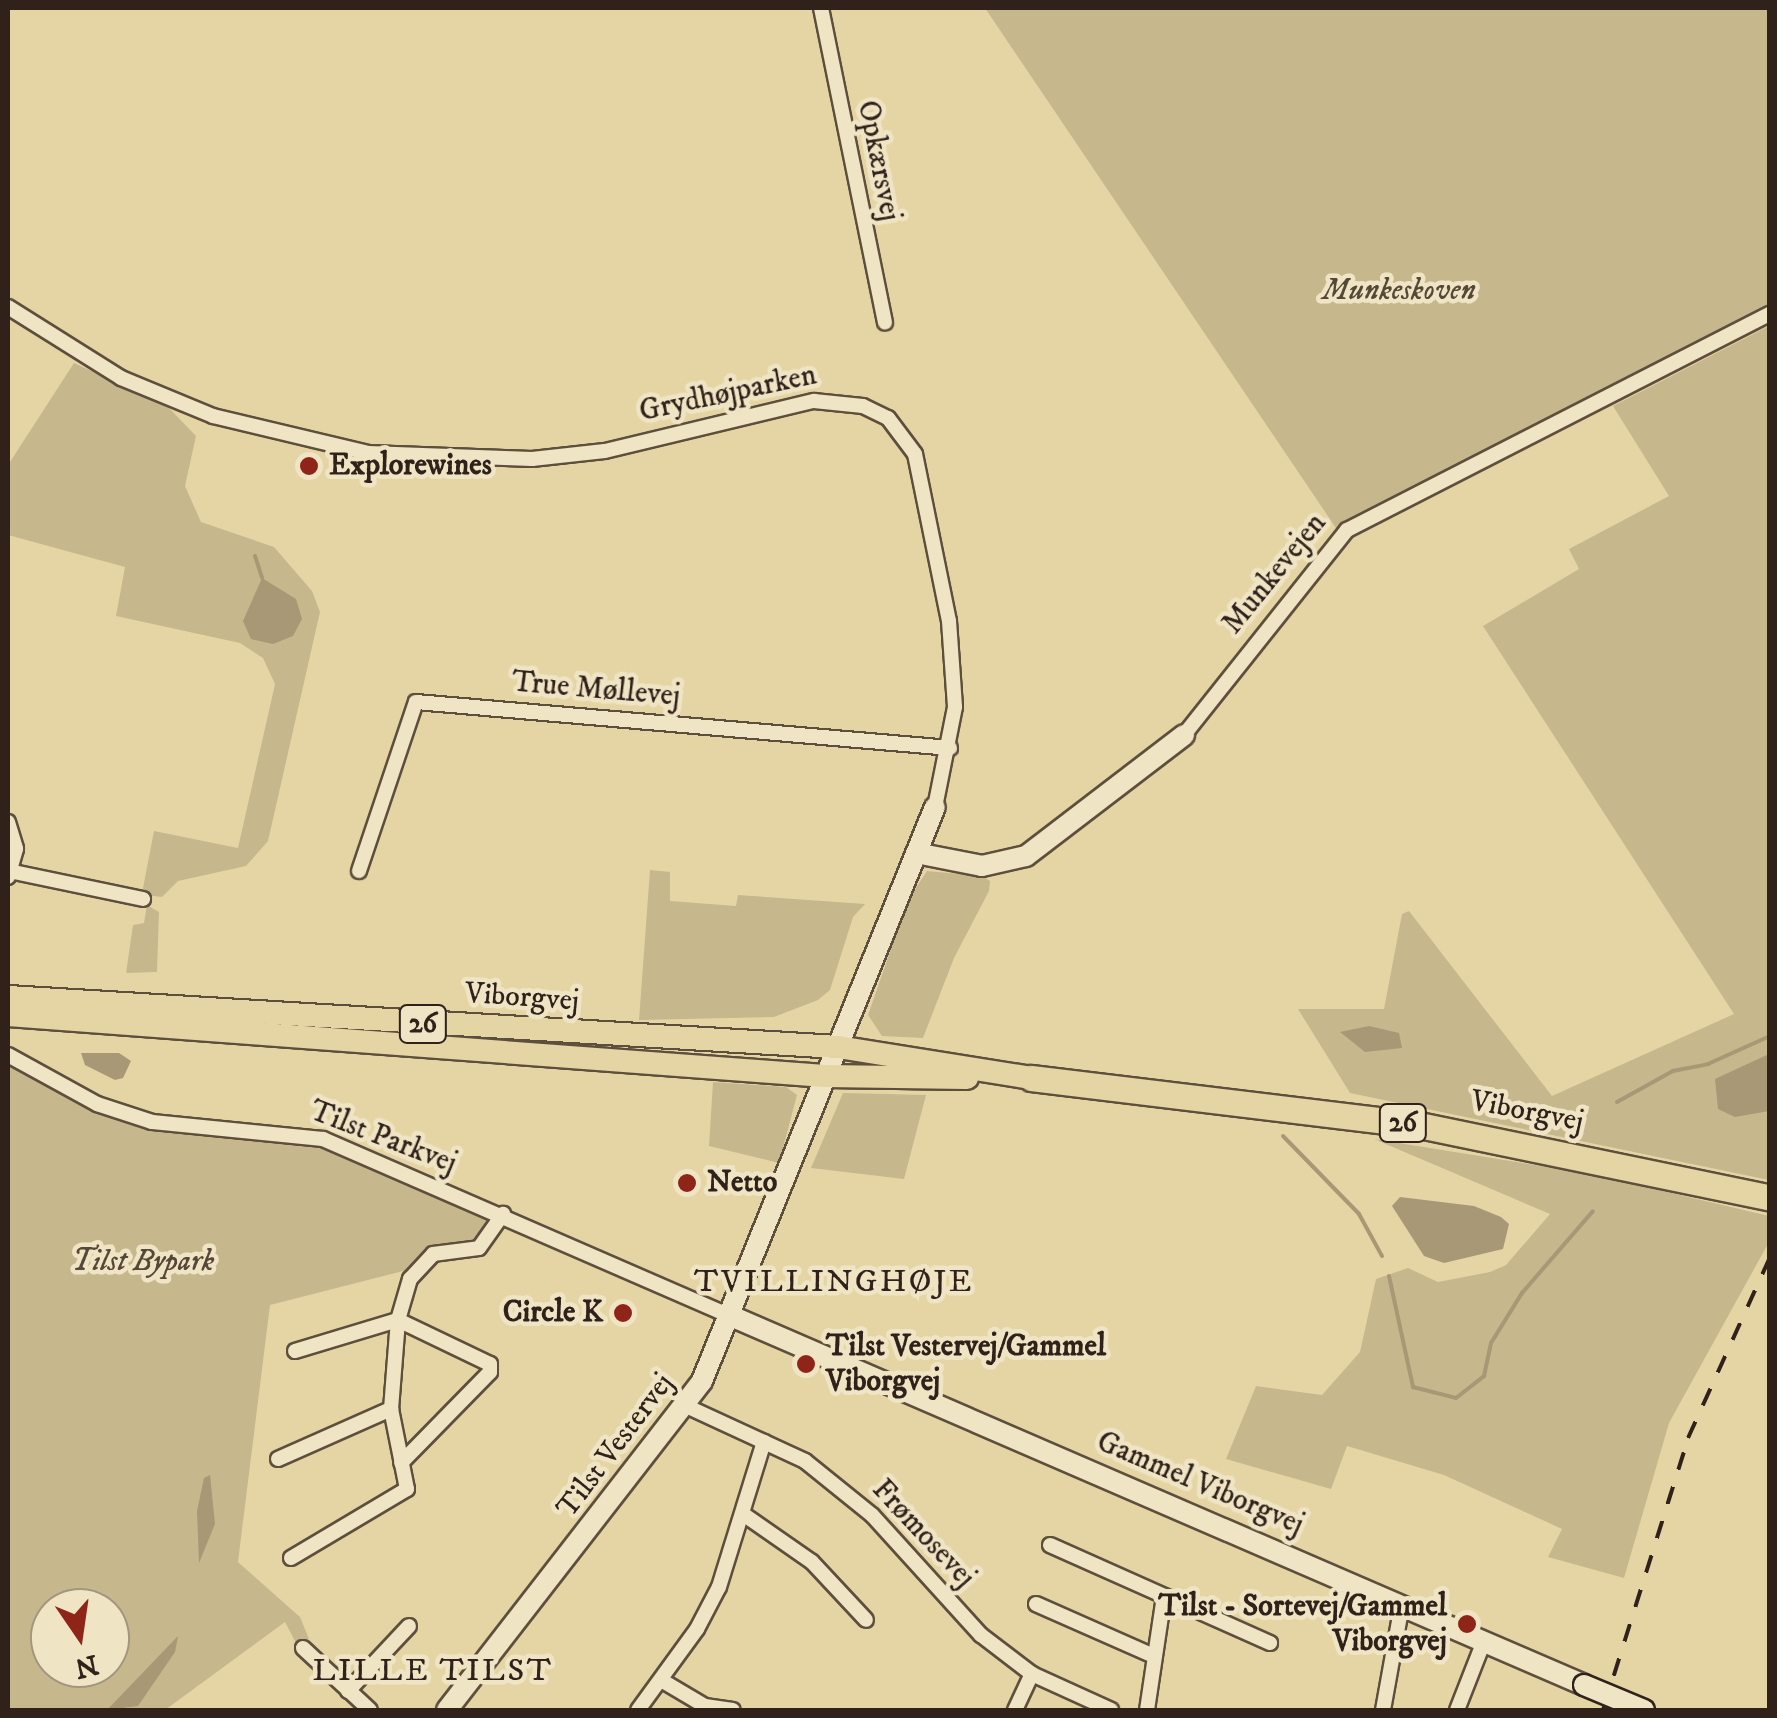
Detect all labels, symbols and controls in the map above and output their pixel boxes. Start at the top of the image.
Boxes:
street label: Opkærsvej [849,98,907,224]
park label: Munkeskoven [1322,273,1476,309]
street label: Grydhøjparken [636,358,820,430]
place label: Explorewines [329,448,492,484]
marker: Explorewines [298,455,320,477]
street label: Munkevejen [1215,506,1335,642]
street label: True Møllevej [510,665,682,715]
street label: Viborgvej [464,976,580,1020]
road number: 26 [398,1001,448,1047]
street label: Viborgvej [1467,1083,1587,1141]
street label: Tilst Parkvej [305,1094,461,1182]
road number: 26 [1378,1100,1428,1146]
place label: Netto [707,1165,777,1201]
marker: Netto [676,1172,698,1194]
park label: Tilst Bypark [72,1244,214,1280]
district label: TVILLINGHØJE [694,1263,974,1301]
place label: Circle K [503,1295,603,1331]
marker: Circle K [612,1302,634,1324]
place label: Tilst Vestervej/Gammel Viborgvej [826,1329,1106,1400]
marker: Tilst Vestervej/Gammel Viborgvej [795,1353,817,1375]
street label: Tilst Vestervej [550,1367,682,1525]
street label: Gammel Viborgvej [1091,1424,1309,1544]
street label: Frømosevej [864,1472,982,1596]
north arrow [30,1588,130,1688]
place label: Tilst - Sortevej/Gammel Viborgvej [1159,1589,1447,1660]
marker: Tilst - Sortevej/Gammel Viborgvej [1456,1613,1478,1635]
text: N [71,1646,102,1685]
district label: LILLE TILST [313,1652,553,1690]

